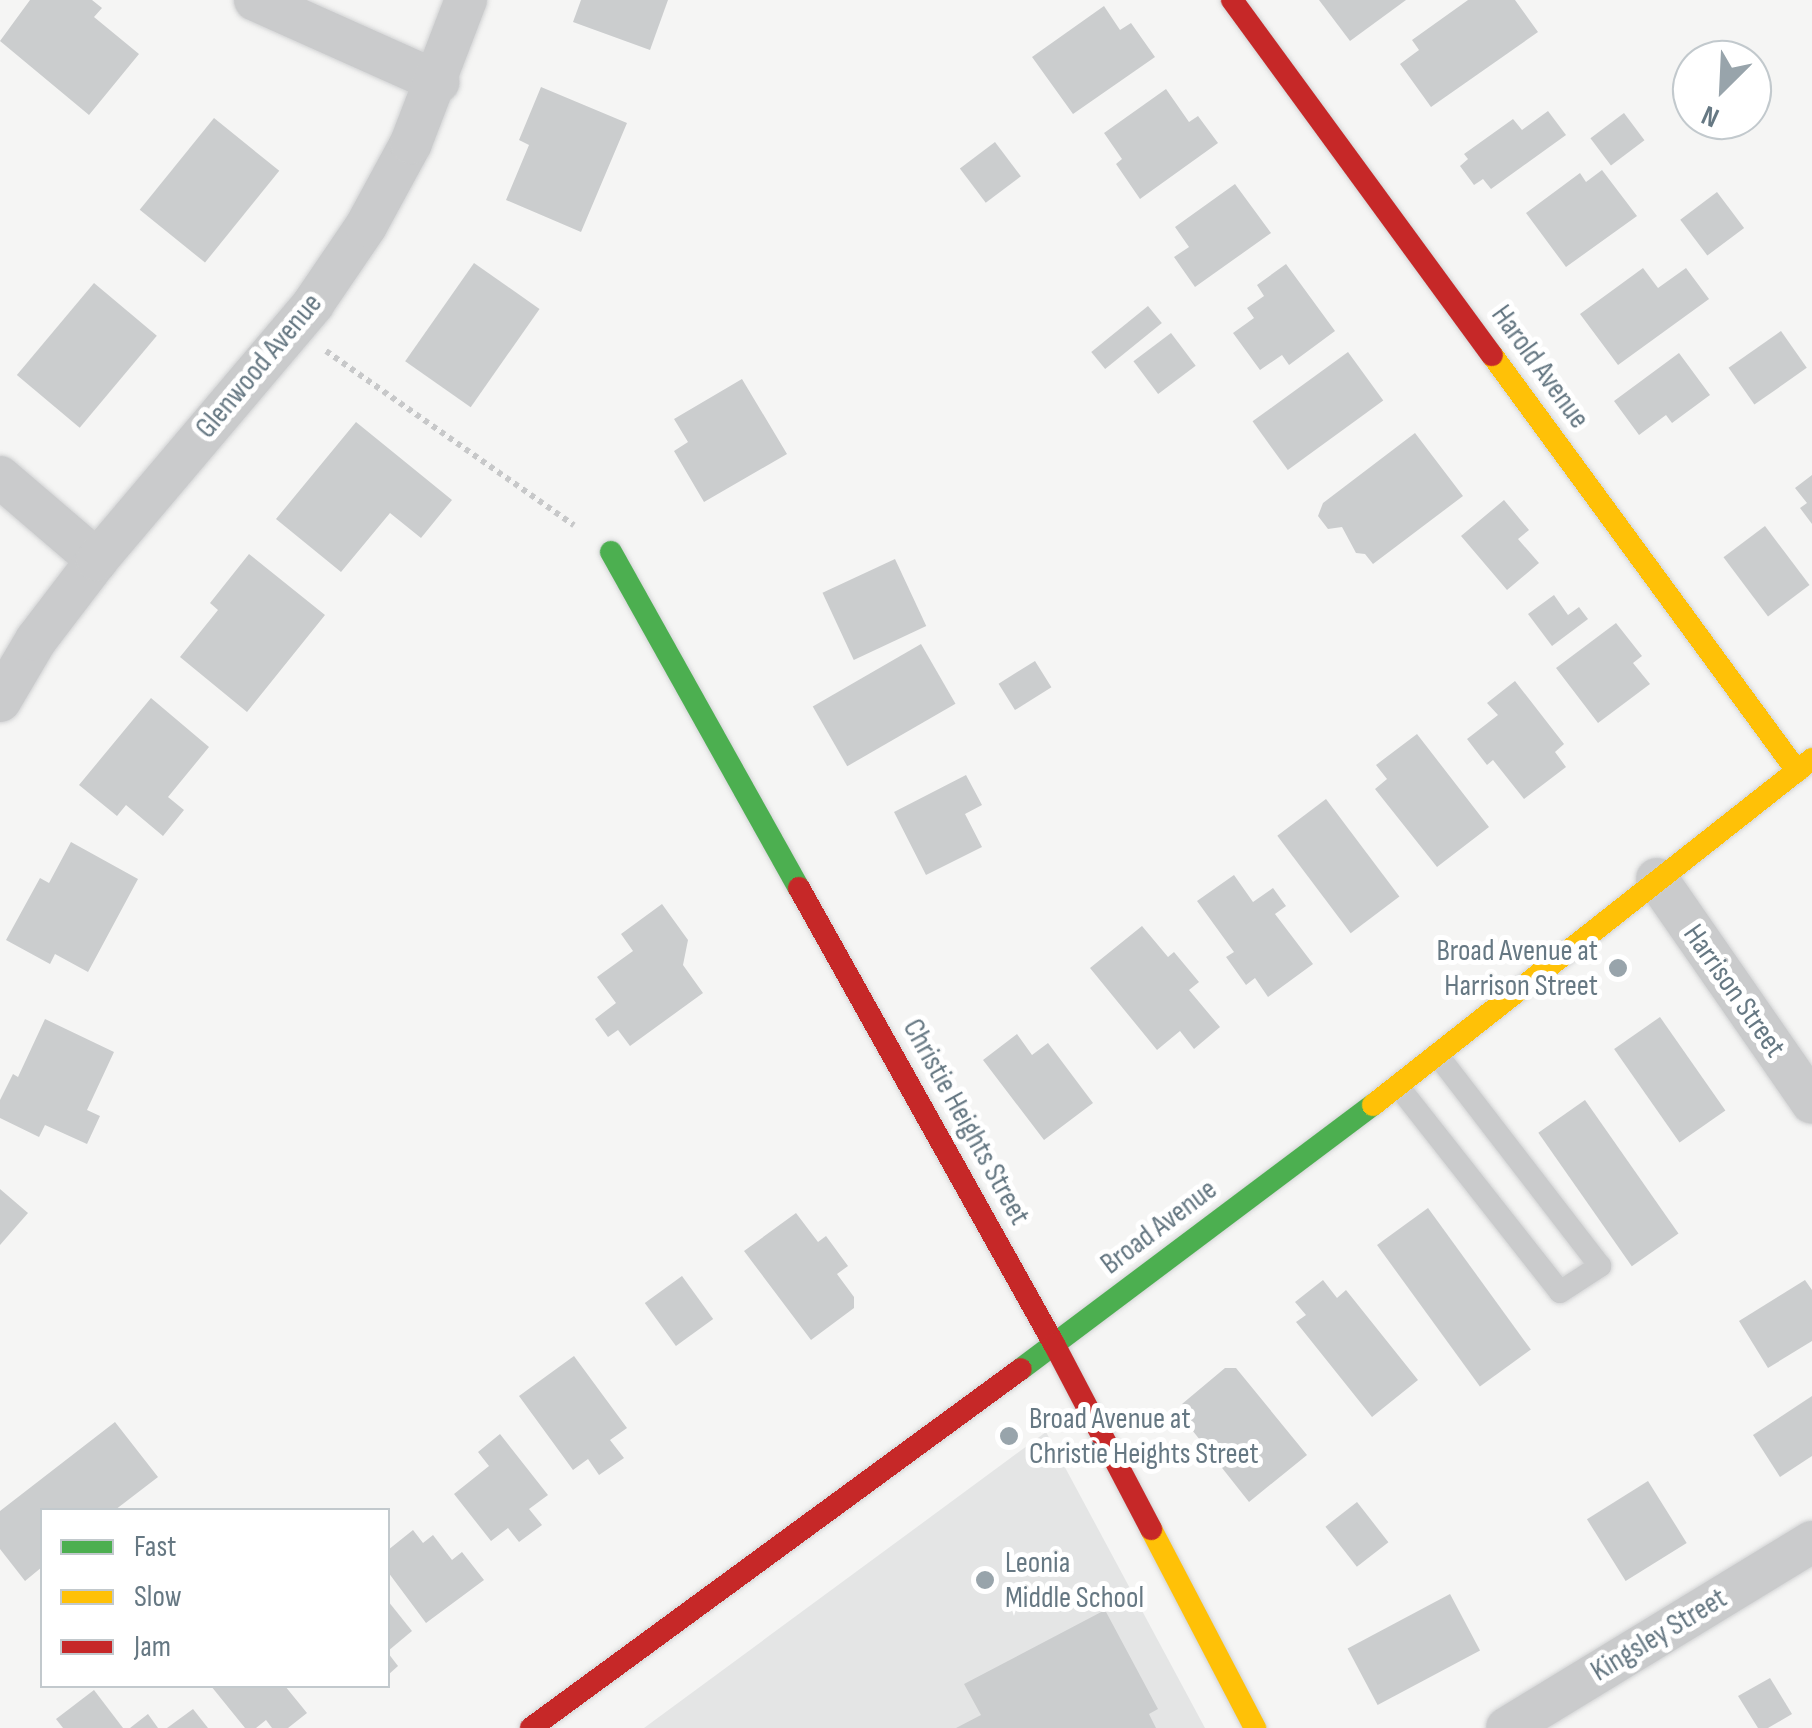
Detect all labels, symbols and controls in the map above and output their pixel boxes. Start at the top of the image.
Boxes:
north arrow [1672,40,1772,140]
text: N [1697,98,1724,134]
street label: Glenwood Avenue [188,286,330,446]
street label: Harold Avenue [1483,298,1597,436]
street label: Harrison Street [1675,918,1793,1064]
place label: Broad Avenue at Harrison Street [1436,933,1598,1004]
marker: Broad Avenue at Harrison Street [1607,957,1629,979]
street label: Christie Heights Street [895,1013,1037,1231]
street label: Broad Avenue [1094,1172,1224,1282]
place label: Broad Avenue at Christie Heights Street [1029,1401,1259,1472]
marker: Broad Avenue at Christie Heights Street [998,1425,1020,1447]
legend [40,1508,390,1688]
text: Fast [134,1529,176,1565]
place label: Leonia Middle School [1005,1545,1144,1616]
marker: Leonia Middle School [974,1569,996,1591]
text: Slow [134,1579,182,1615]
street label: Kingsley Street [1585,1580,1733,1690]
text: Jam [134,1629,171,1665]

